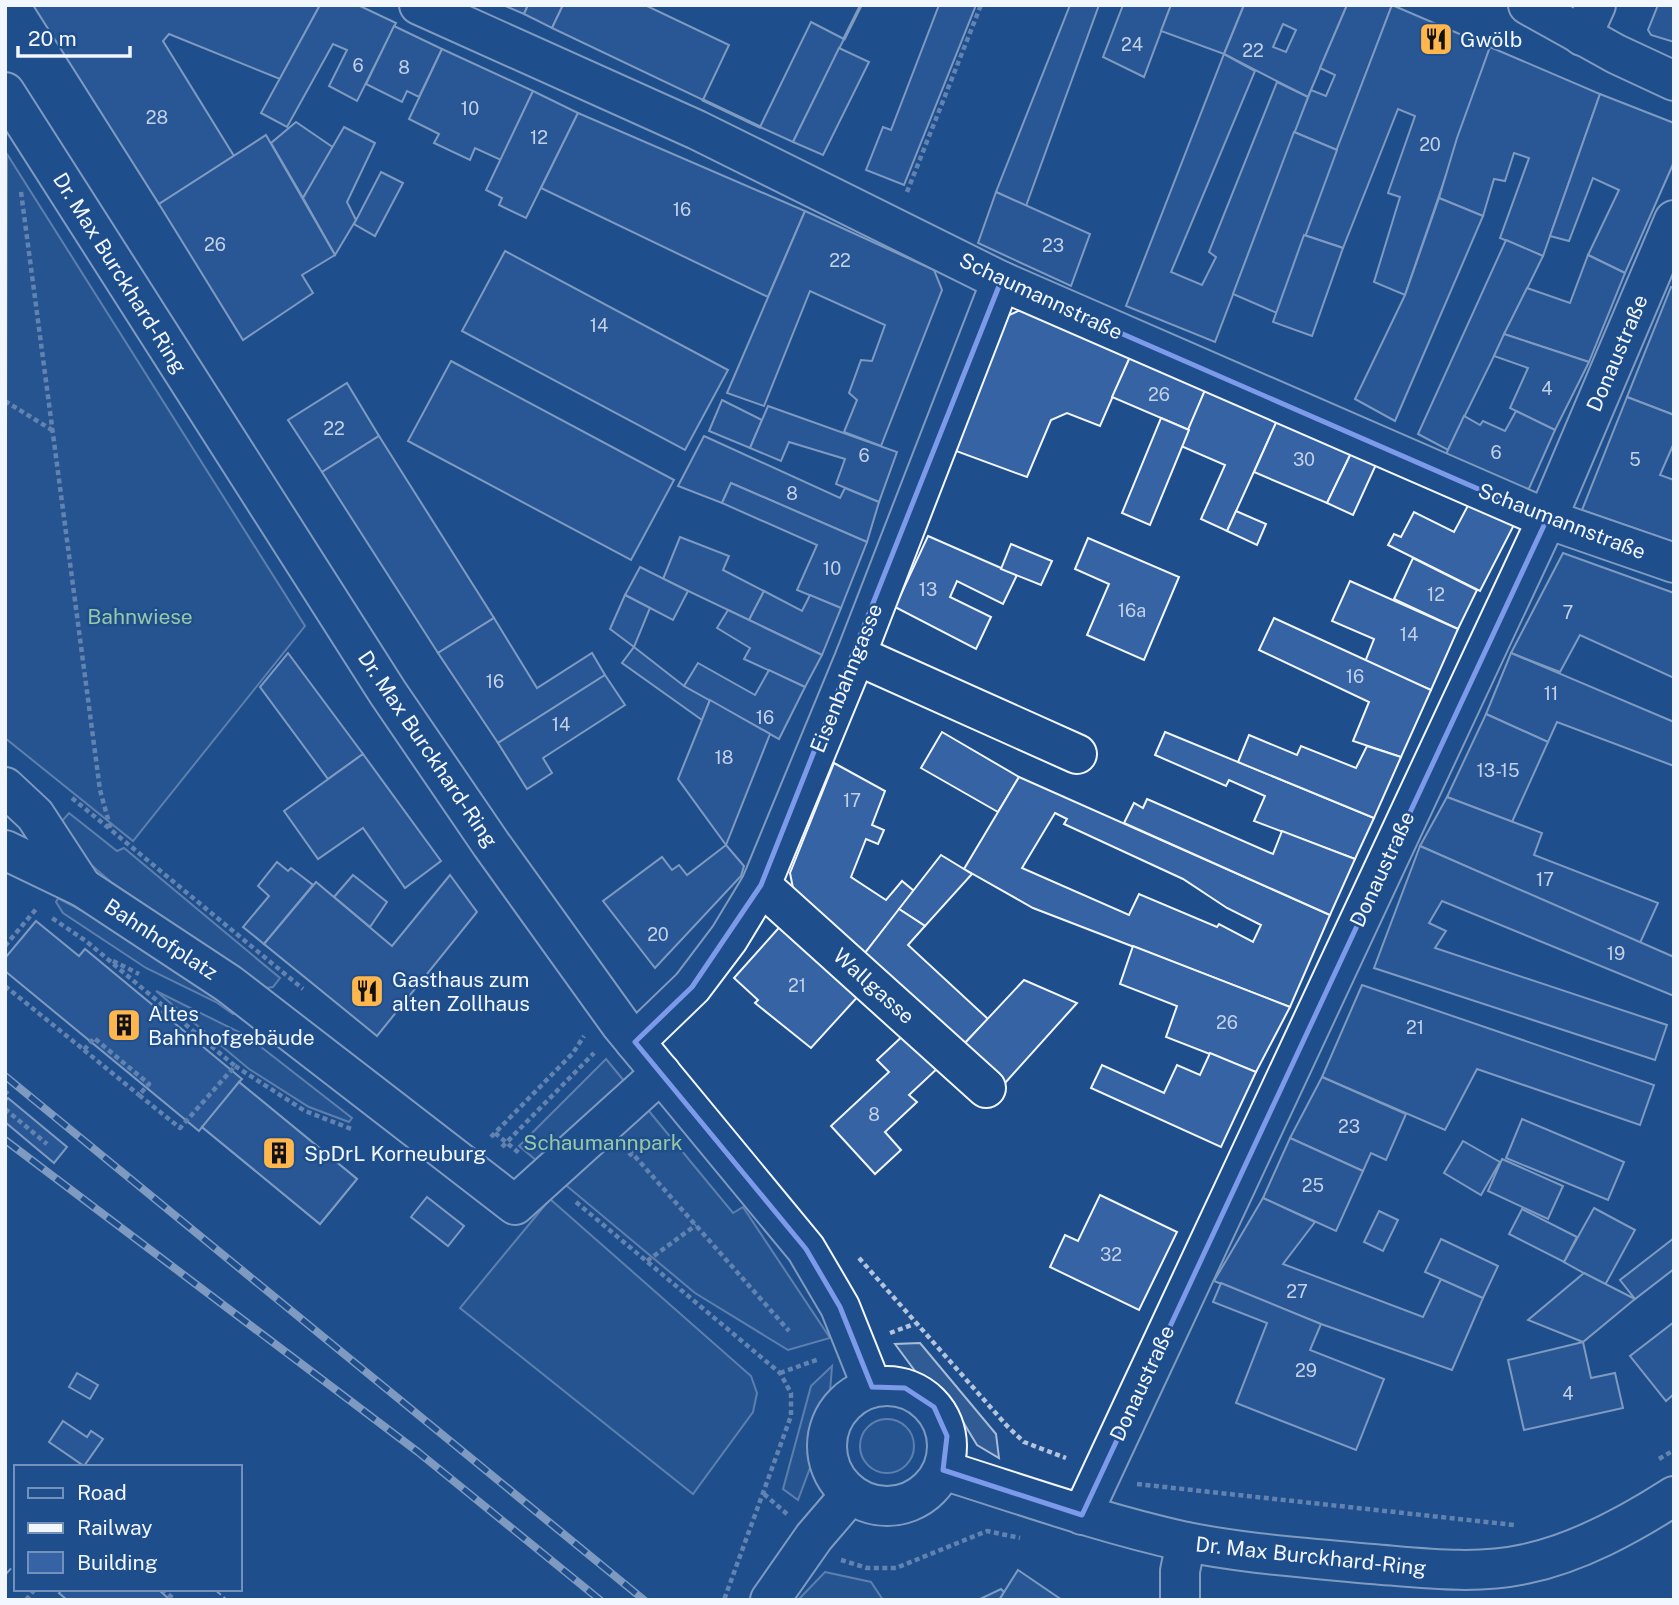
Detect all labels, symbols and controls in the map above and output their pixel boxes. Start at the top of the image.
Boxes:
scale bar [18,14,130,58]
restaurant icon: Gwölb [1417,20,1455,58]
text: 20 m [28,26,77,51]
place label: Gwölb [1460,27,1522,52]
house number: 24 [1121,34,1143,55]
house number: 22 [1242,40,1264,61]
house number: 6 [352,55,364,76]
house number: 8 [398,57,410,78]
house number: 10 [461,98,479,119]
house number: 28 [146,107,168,128]
house number: 12 [530,127,548,148]
house number: 20 [1419,134,1441,155]
street label: Dr. Max Burckhard-Ring [48,168,192,378]
house number: 16 [673,199,691,220]
house number: 26 [204,234,226,255]
house number: 23 [1042,235,1064,256]
street label: Schaumannstraße [955,247,1127,345]
house number: 22 [829,250,851,271]
street label: Donaustraße [1581,291,1653,415]
house number: 14 [590,315,608,336]
house number: 4 [1541,378,1553,399]
house number: 26 [1148,384,1170,405]
house number: 22 [323,418,345,439]
house number: 6 [1490,442,1502,463]
house number: 6 [858,445,870,466]
house number: 30 [1293,449,1315,470]
house number: 5 [1629,449,1641,470]
street label: Schaumannstraße [1475,478,1649,564]
house number: 8 [786,483,798,504]
house number: 10 [823,558,841,579]
house number: 13 [919,579,937,600]
house number: 12 [1427,584,1445,605]
street label: Eisenbahngasse [805,600,887,756]
house number: 16a [1118,600,1146,621]
house number: 7 [1563,602,1573,623]
park label: Bahnwiese [87,604,193,629]
house number: 14 [1400,624,1418,645]
street label: Dr. Max Burckhard-Ring [353,646,503,852]
house number: 16 [1346,666,1364,687]
house number: 16 [486,671,504,692]
house number: 11 [1544,683,1558,704]
house number: 16 [756,707,774,728]
house number: 14 [552,714,570,735]
house number: 18 [715,747,733,768]
house number: 13-15 [1477,760,1519,781]
house number: 17 [843,790,861,811]
street label: Donaustraße [1344,807,1420,931]
house number: 17 [1536,869,1554,890]
street label: Bahnhofplatz [100,893,222,985]
house number: 20 [647,924,669,945]
street label: Wallgasse [828,943,920,1029]
house number: 19 [1607,943,1625,964]
place label: Gasthaus zum alten Zollhaus [392,967,530,1016]
restaurant icon: Gasthaus zum alten Zollhaus [348,972,386,1010]
house number: 21 [788,975,806,996]
place label: Altes Bahnhofgebäude [148,1001,315,1050]
building icon: Altes Bahnhofgebäude [105,1006,143,1044]
house number: 26 [1216,1012,1238,1033]
house number: 21 [1406,1017,1424,1038]
house number: 8 [868,1104,880,1125]
house number: 23 [1338,1116,1360,1137]
park label: Schaumannpark [523,1130,683,1155]
building icon: SpDrL Korneuburg [260,1134,298,1172]
place label: SpDrL Korneuburg [304,1141,486,1166]
house number: 25 [1302,1175,1324,1196]
house number: 32 [1100,1244,1122,1265]
house number: 27 [1286,1281,1308,1302]
street label: Donaustraße [1104,1321,1180,1445]
house number: 29 [1295,1360,1317,1381]
house number: 4 [1562,1383,1574,1404]
legend [14,1465,242,1591]
text: Road [77,1480,127,1505]
text: Railway [77,1515,153,1540]
street label: Dr. Max Burckhard-Ring [1194,1531,1428,1581]
text: Building [77,1550,158,1575]

